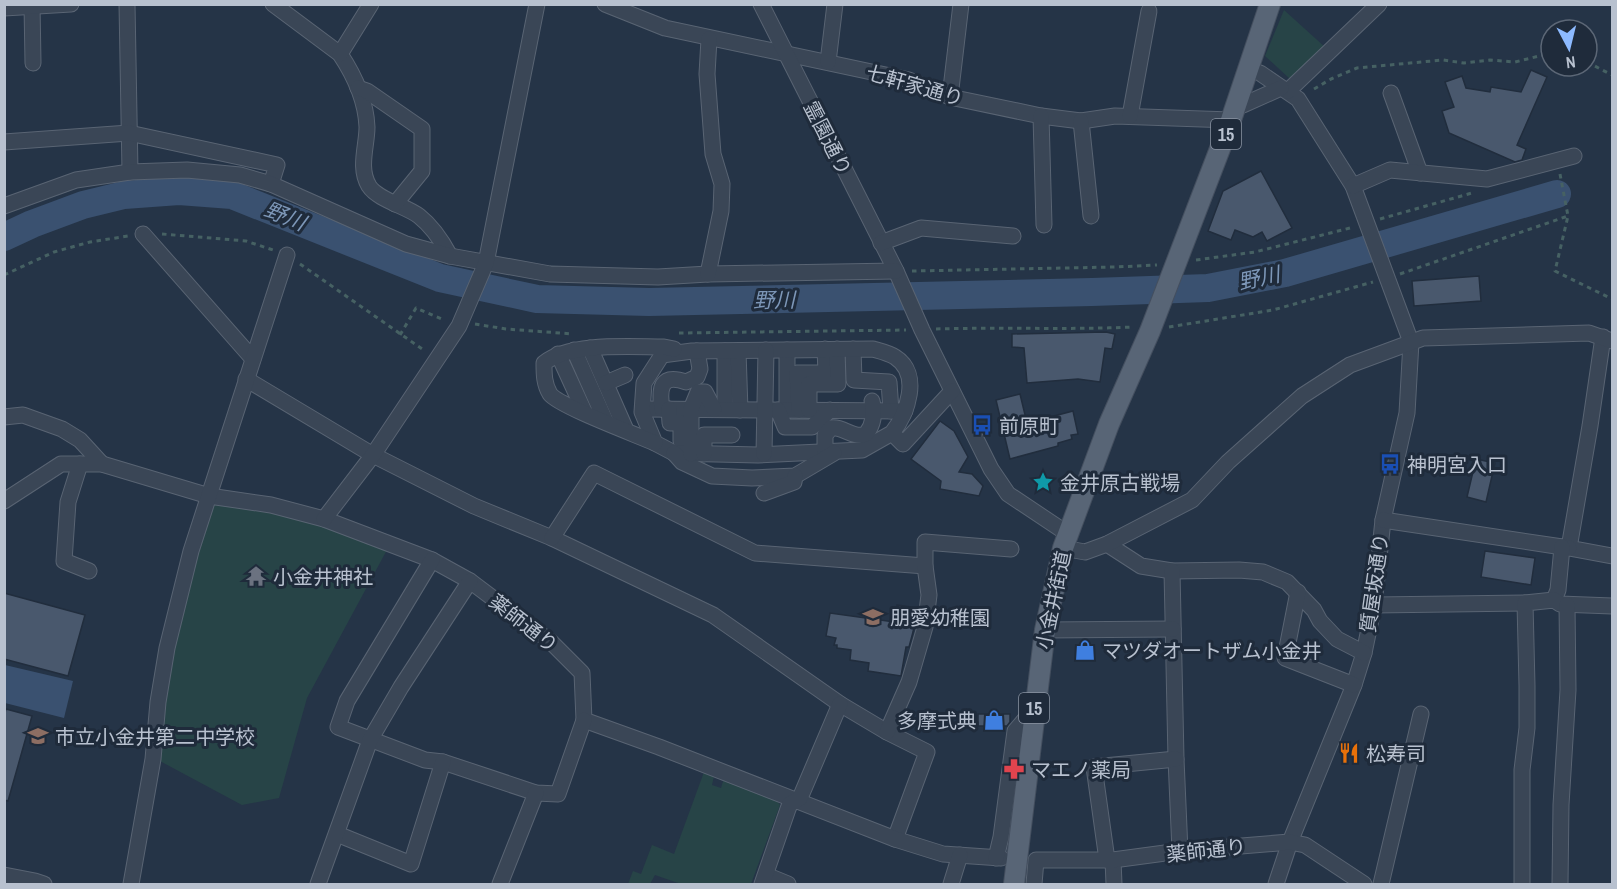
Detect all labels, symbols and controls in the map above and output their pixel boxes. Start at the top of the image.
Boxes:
north arrow [1539,18,1599,78]
text: N [1565,51,1577,74]
street label: 七軒家通り [863,58,967,112]
street label: 霊園通り [798,96,858,180]
road number: 15 [1211,119,1241,149]
water label: 野川 [260,195,312,238]
water label: 野川 [1235,259,1285,297]
water label: 野川 [753,285,797,315]
place label: 前原町 [999,412,1059,439]
bus stop icon: 前原町 [970,413,994,437]
place label: 神明宮入口 [1407,451,1507,478]
bus stop icon: 神明宮入口 [1378,452,1402,476]
place label: 金井原古戦場 [1060,469,1180,496]
place icon: 金井原古戦場 [1031,470,1055,494]
street label: 質屋坂通り [1354,532,1394,634]
street label: 小金井街道 [1029,548,1077,652]
place label: 小金井神社 [273,563,373,590]
temple icon: 小金井神社 [244,564,268,588]
street label: 薬師通り [484,588,564,658]
place label: 朋愛幼稚園 [890,604,990,631]
school or university icon: 朋愛幼稚園 [861,605,885,629]
place label: マツダオートザム小金井 [1102,637,1322,664]
shop icon: マツダオートザム小金井 [1073,638,1097,662]
road number: 15 [1019,693,1049,723]
place label: 多摩式典 [897,707,977,734]
shop icon: 多摩式典 [982,708,1006,732]
place label: 市立小金井第二中学校 [55,723,255,750]
school or university icon: 市立小金井第二中学校 [26,724,50,748]
place label: 松寿司 [1366,740,1426,767]
restaurant icon: 松寿司 [1337,741,1361,765]
place label: マエノ薬局 [1031,756,1131,783]
pharmacy icon: マエノ薬局 [1002,757,1026,781]
street label: 薬師通り [1165,832,1247,868]

